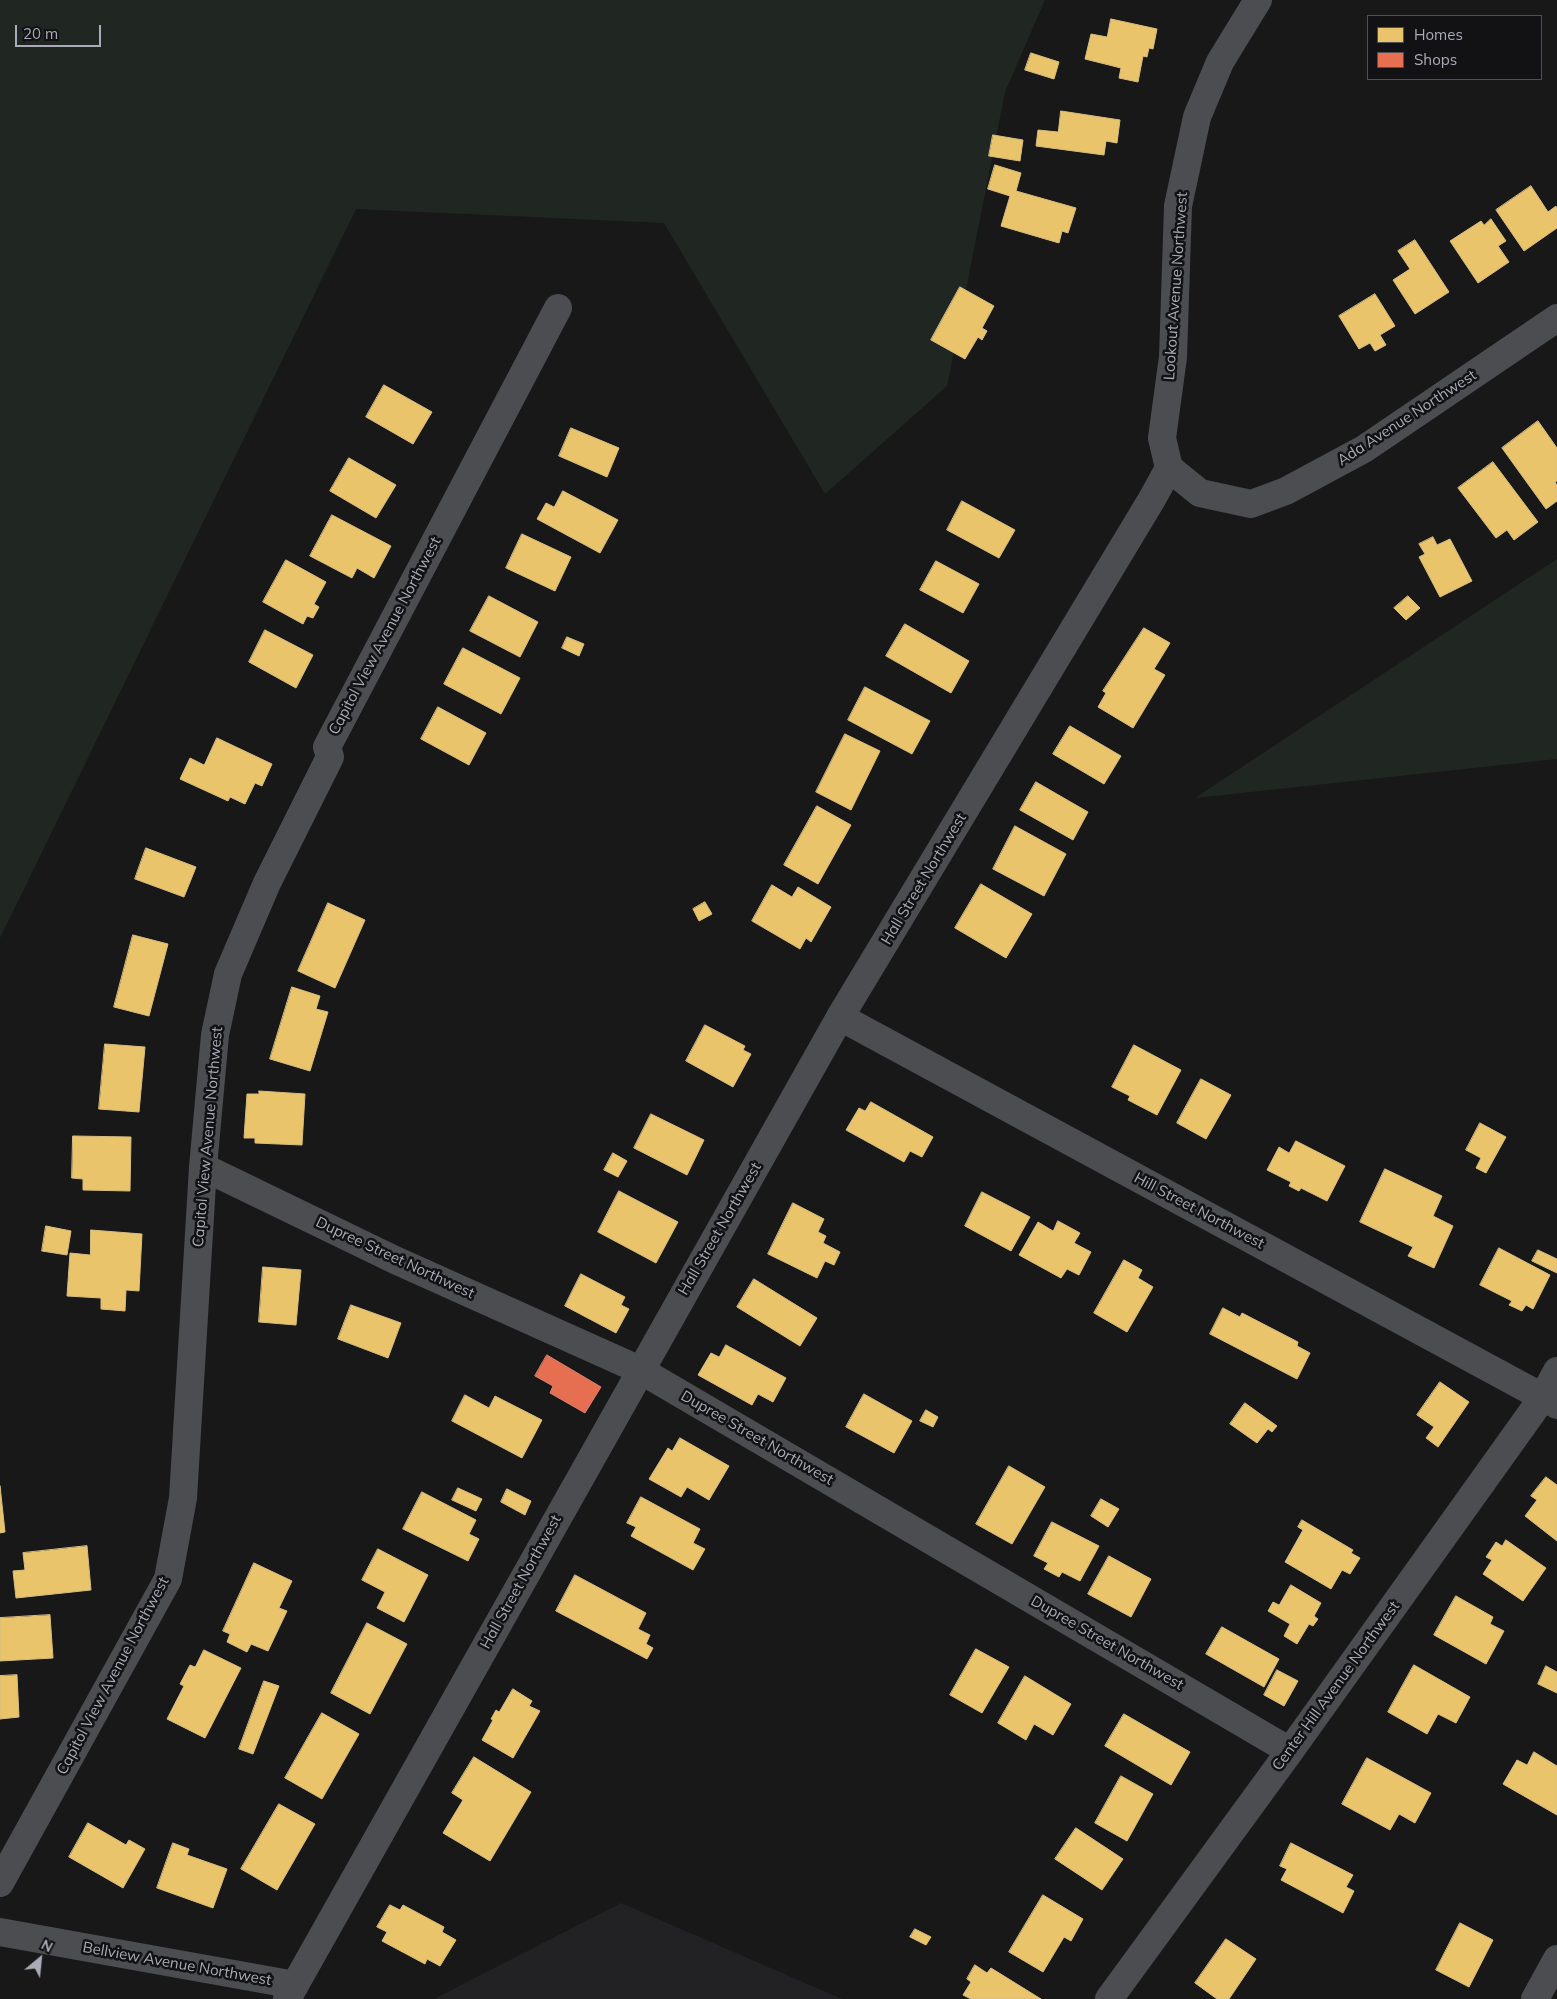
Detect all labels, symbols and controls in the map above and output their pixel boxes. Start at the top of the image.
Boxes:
scale bar [18,15,104,47]
legend [1367,15,1542,80]
text: 20 m [23,24,58,43]
text: Homes [1414,25,1463,44]
text: Shops [1414,50,1457,69]
street label: Lookout Avenue Northwest [1160,191,1192,381]
street label: Ada Avenue Northwest [1334,366,1480,470]
street label: Capitol View Avenue Northwest [325,534,445,738]
street label: Hall Street Northwest [878,810,970,948]
street label: Capitol View Avenue Northwest [189,1026,227,1248]
street label: Hall Street Northwest [675,1159,765,1299]
street label: Hill Street Northwest [1131,1169,1267,1253]
street label: Dupree Street Northwest [313,1213,477,1303]
street label: Dupree Street Northwest [678,1387,836,1489]
street label: Hall Street Northwest [477,1512,565,1652]
street label: Capitol View Avenue Northwest [53,1574,173,1778]
street label: Dupree Street Northwest [1028,1592,1186,1694]
street label: Center Hill Avenue Northwest [1268,1598,1404,1774]
north arrow [15,1934,65,1984]
text: N [38,1935,56,1956]
street label: Bellview Avenue Northwest [81,1939,273,1989]

